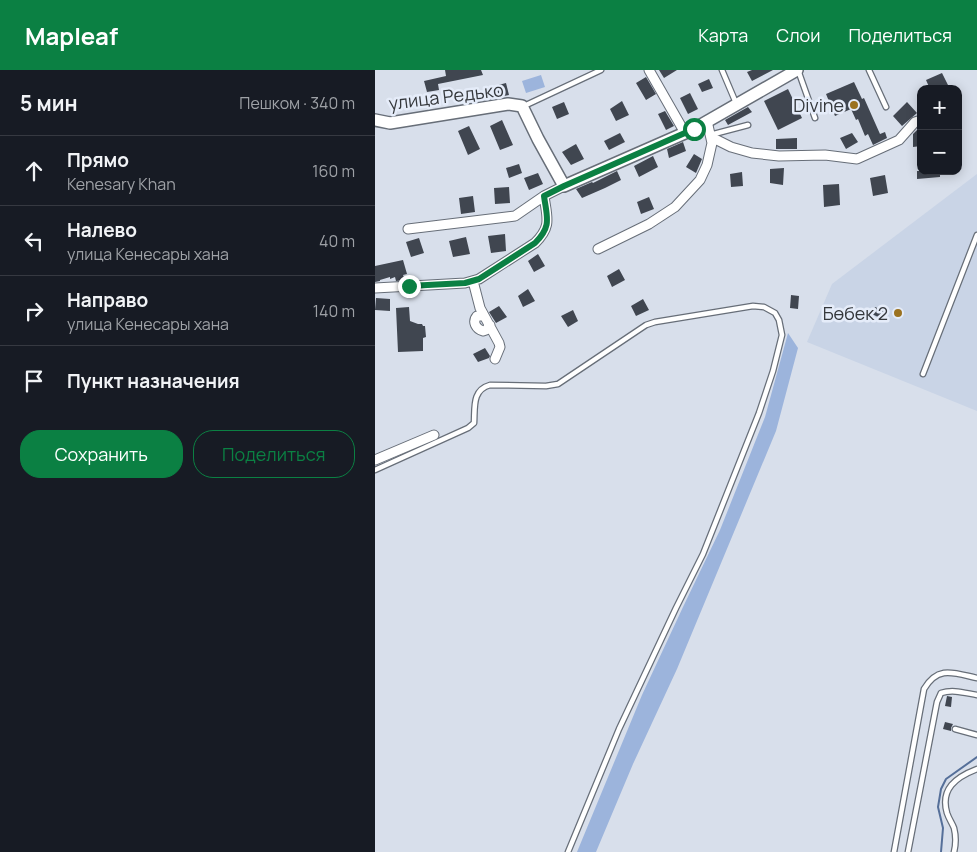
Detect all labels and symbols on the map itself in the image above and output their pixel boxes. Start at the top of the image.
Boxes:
street label: улица Редько [387,77,505,115]
place label: Divine [793,93,844,117]
marker: Divine [848,99,860,111]
route start [683,118,706,141]
route end [398,275,421,298]
place label: Бөбек 2 [823,301,888,325]
marker: Бөбек 2 [892,307,904,319]

